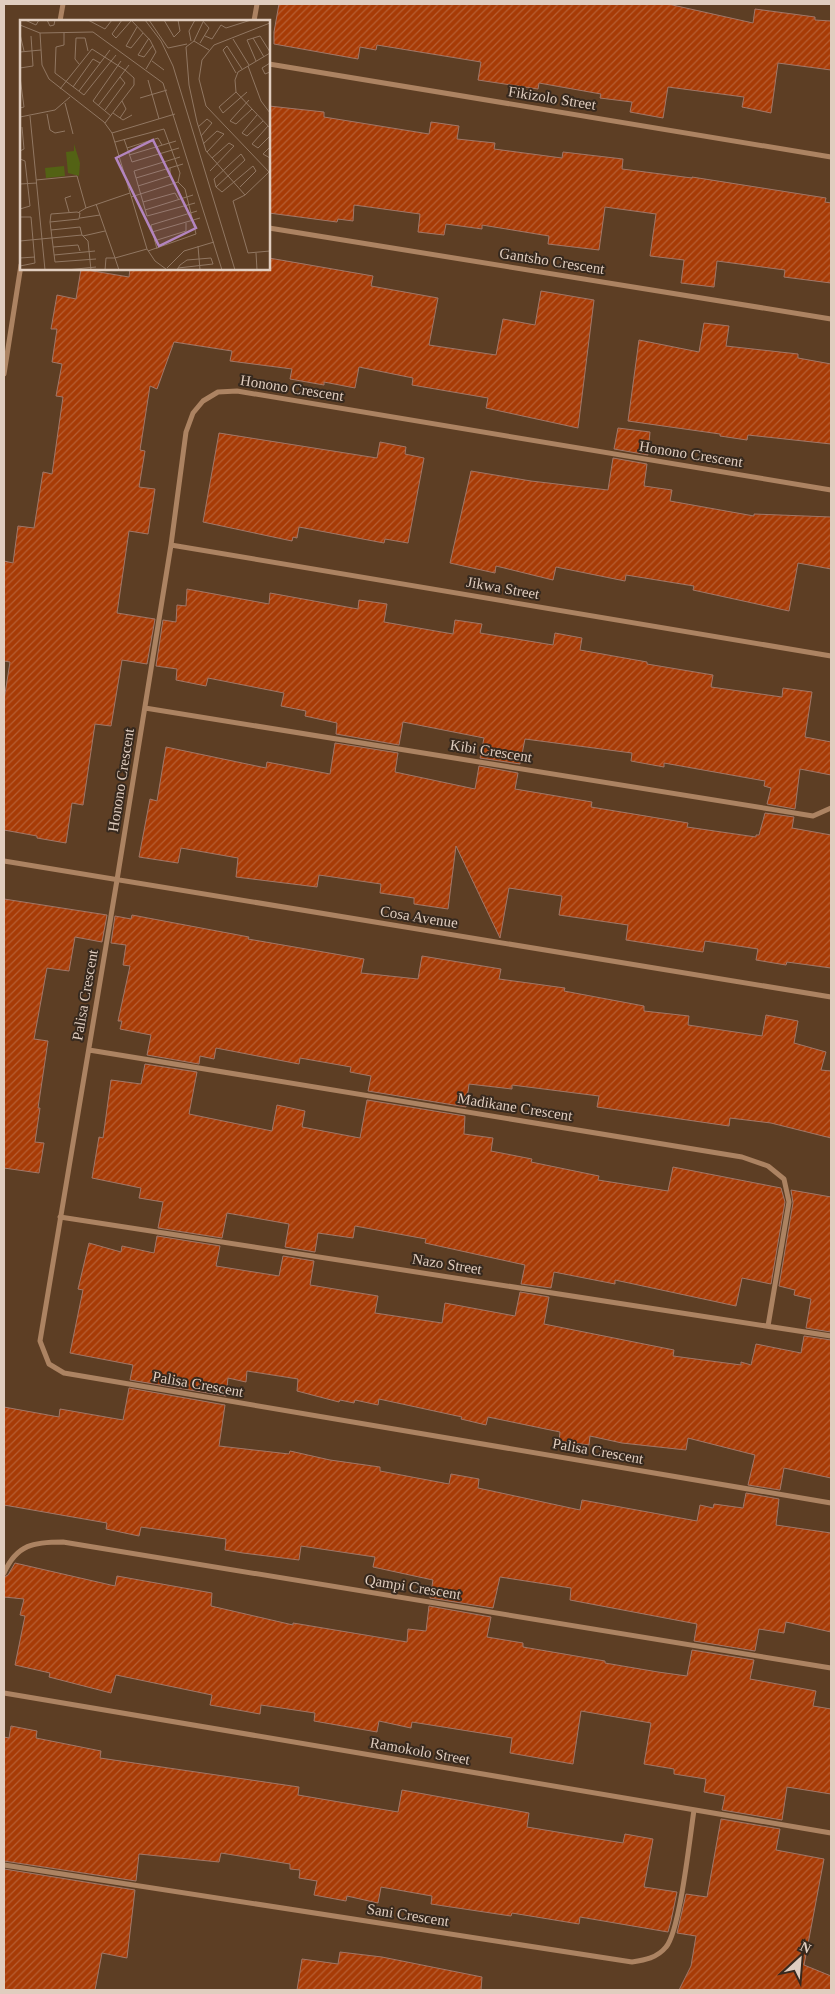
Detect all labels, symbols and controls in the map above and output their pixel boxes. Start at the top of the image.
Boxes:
inset map [20,20,270,270]
street label: Fikizolo Street [507,83,598,113]
street label: Gantsho Crescent [498,245,607,277]
street label: Honono Crescent [239,372,346,404]
street label: Honono Crescent [638,438,745,470]
street label: Jikwa Street [465,574,542,602]
street label: Honono Crescent [105,726,137,833]
street label: Kibi Crescent [449,737,534,766]
street label: Cosa Avenue [379,903,459,931]
street label: Palisa Crescent [69,947,101,1042]
street label: Madikane Crescent [456,1090,574,1124]
street label: Nazo Street [411,1251,484,1278]
street label: Palisa Crescent [151,1368,246,1400]
street label: Palisa Crescent [551,1435,646,1467]
street label: Qampi Crescent [364,1572,463,1603]
street label: Ramokolo Street [369,1734,472,1768]
street label: Sani Crescent [366,1901,451,1930]
north arrow [775,1934,825,1984]
text: N [798,1939,813,1957]

